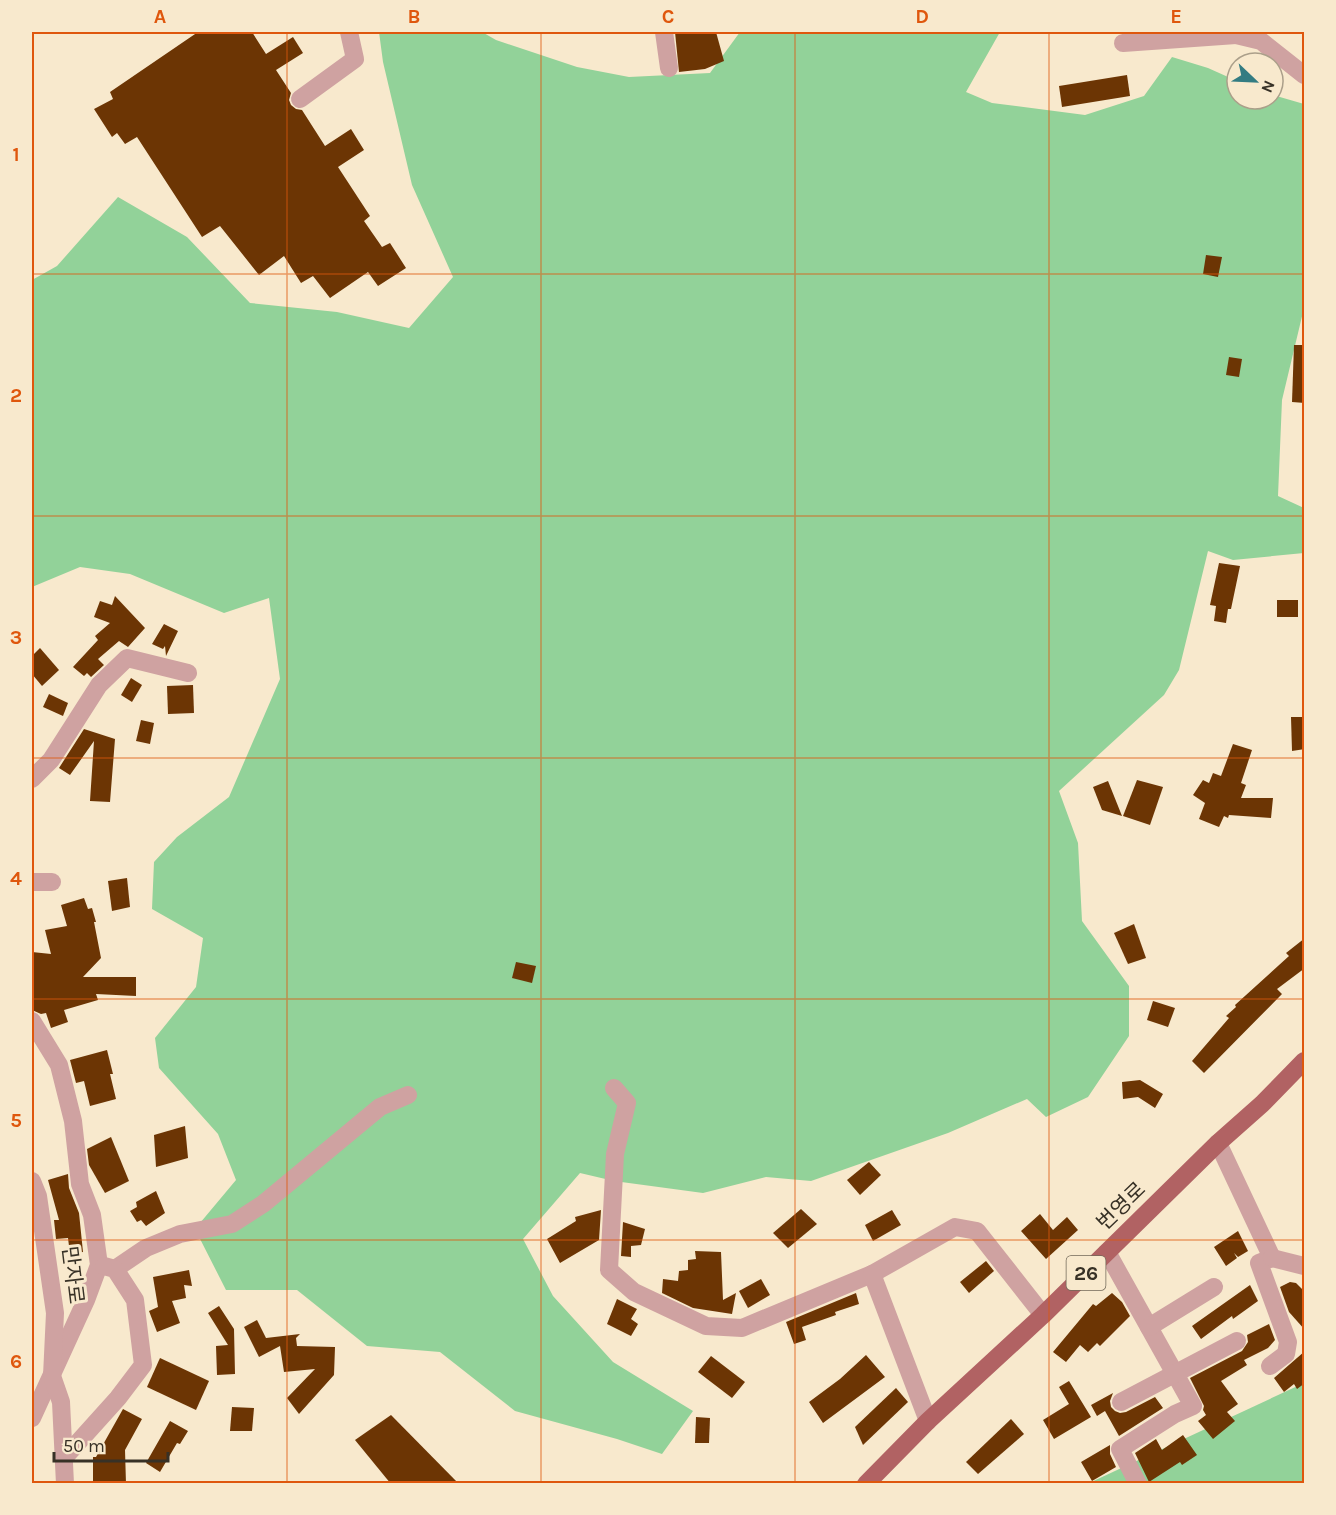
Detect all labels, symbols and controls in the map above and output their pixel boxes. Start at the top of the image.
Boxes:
text: A [154,5,167,28]
text: B [408,5,420,28]
text: C [662,5,674,28]
text: D [915,5,929,28]
text: E [1170,5,1182,28]
north arrow [1225,51,1285,111]
text: N [1257,78,1279,96]
text: 1 [12,143,20,166]
text: 2 [10,384,22,407]
text: 3 [10,626,22,649]
text: 4 [10,867,22,890]
text: 5 [10,1109,22,1132]
street label: 번영로 [1092,1177,1150,1235]
street label: 만자로 [58,1245,88,1305]
road number: 26 [1066,1256,1106,1290]
text: 6 [10,1350,22,1373]
scale bar [54,1425,168,1463]
text: 50 m [63,1435,105,1457]

